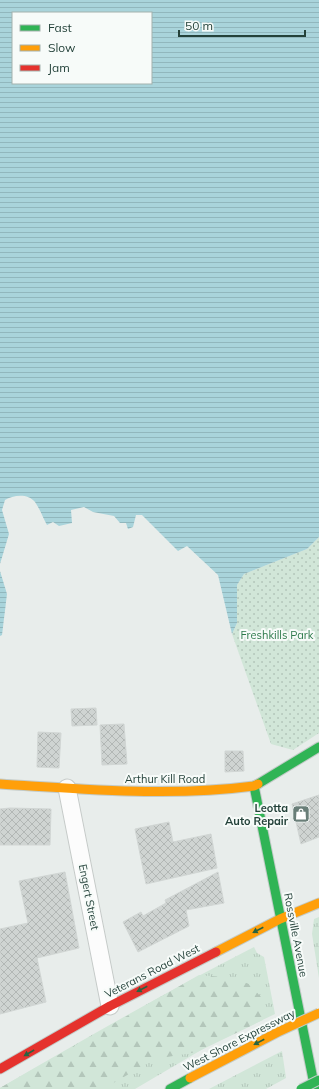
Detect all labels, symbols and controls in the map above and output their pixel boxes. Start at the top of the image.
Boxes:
legend [12,12,152,84]
scale bar [179,12,305,38]
text: 50 m [185,18,213,33]
text: Fast [48,20,72,35]
text: Slow [48,40,76,55]
text: Jam [48,60,70,75]
park label: Freshkills Park [241,628,314,642]
street label: Arthur Kill Road [125,772,205,786]
place label: Leotta Auto Repair [225,801,289,828]
shop icon: Leotta Auto Repair [291,804,311,824]
street label: Engert Street [76,863,102,931]
street label: Rossville Avenue [281,892,311,978]
one-way arrow [252,927,264,933]
street label: Veterans Road West [102,941,202,1001]
one-way arrow [136,986,148,993]
street label: West Shore Expressway [181,1006,297,1074]
one-way arrow [253,1039,264,1045]
one-way arrow [23,1049,35,1056]

